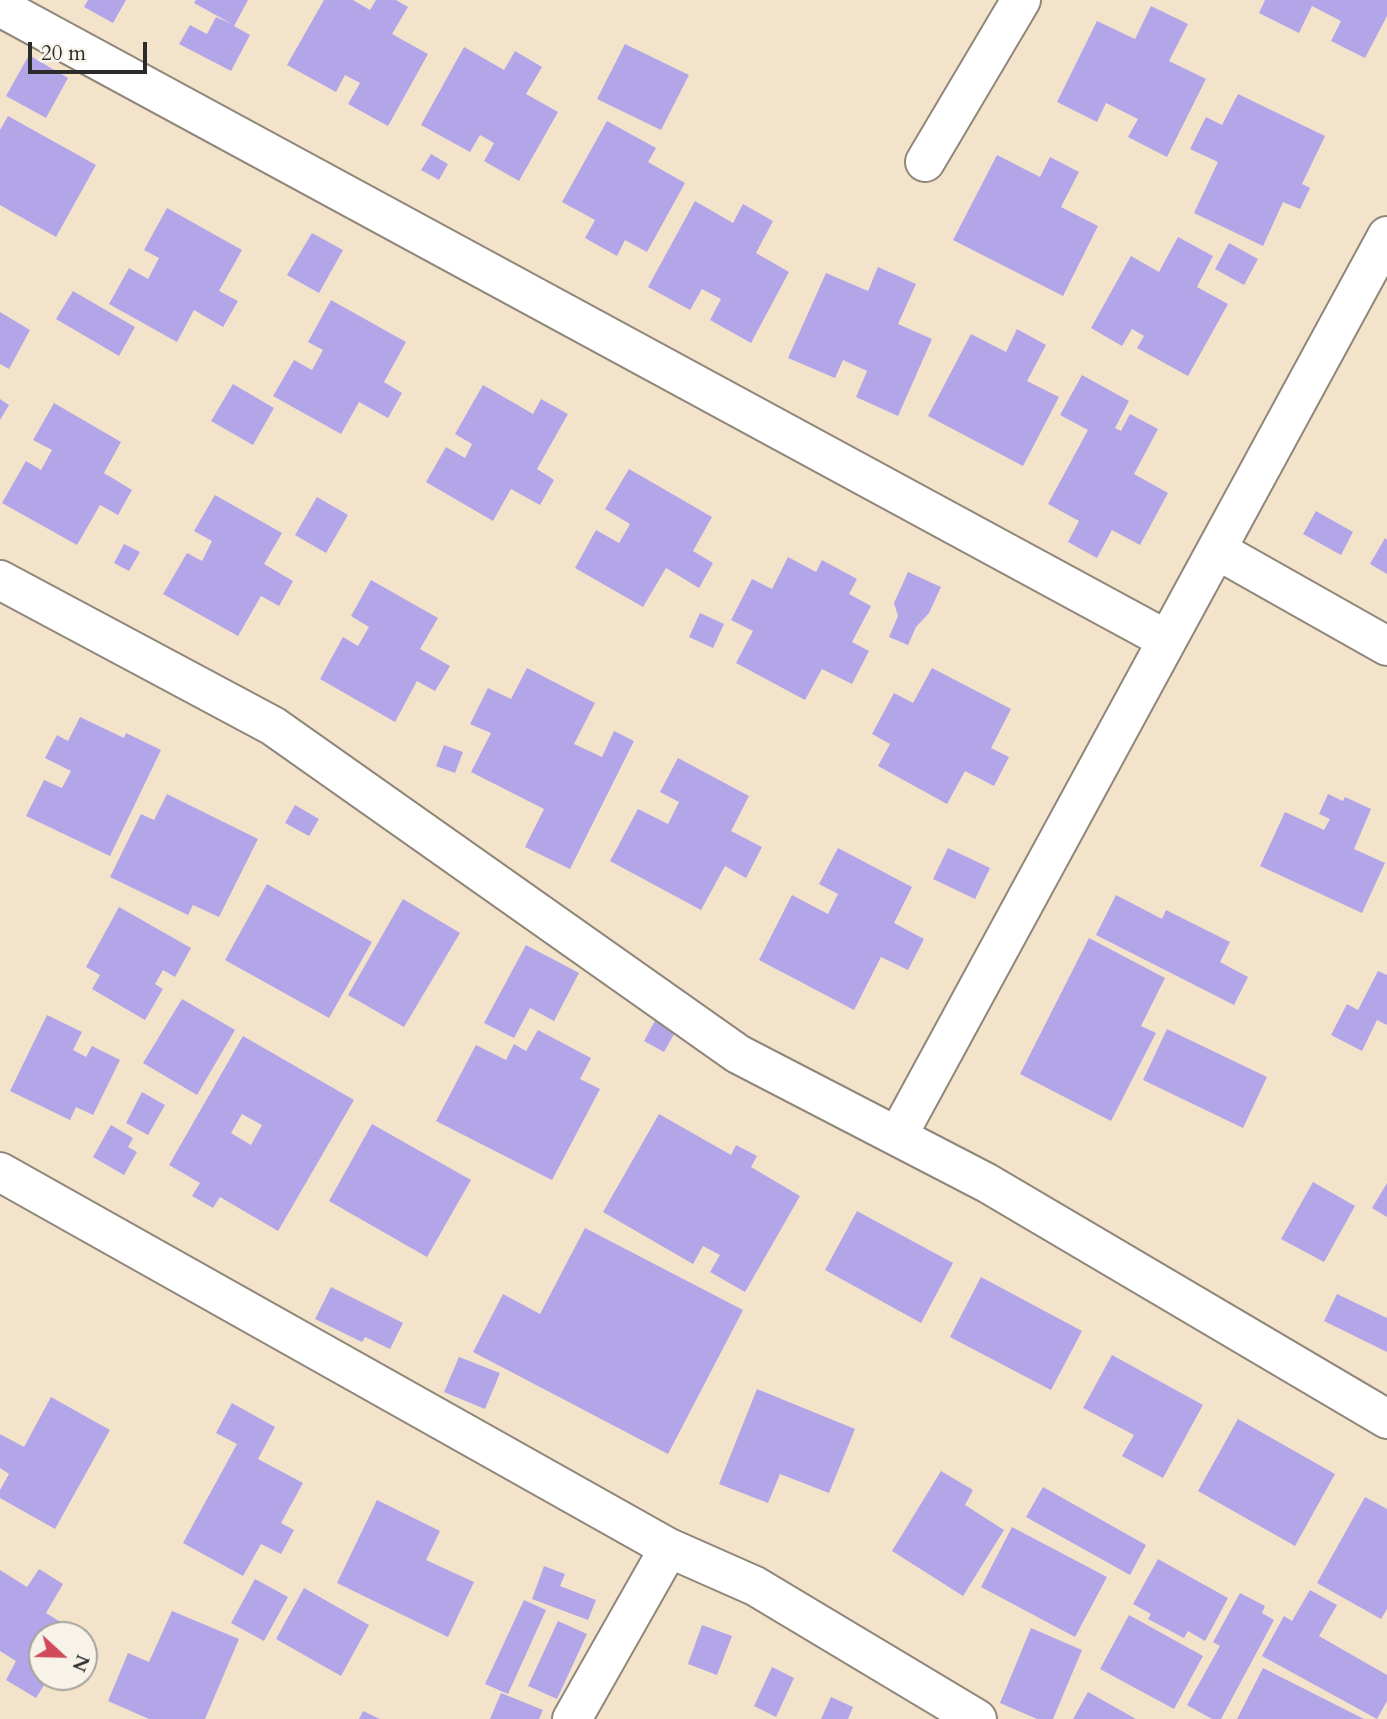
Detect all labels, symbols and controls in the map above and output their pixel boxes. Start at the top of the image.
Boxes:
scale bar [32,28,150,72]
text: 20 m [41,39,86,68]
north arrow [28,1621,98,1691]
text: N [65,1651,96,1676]

